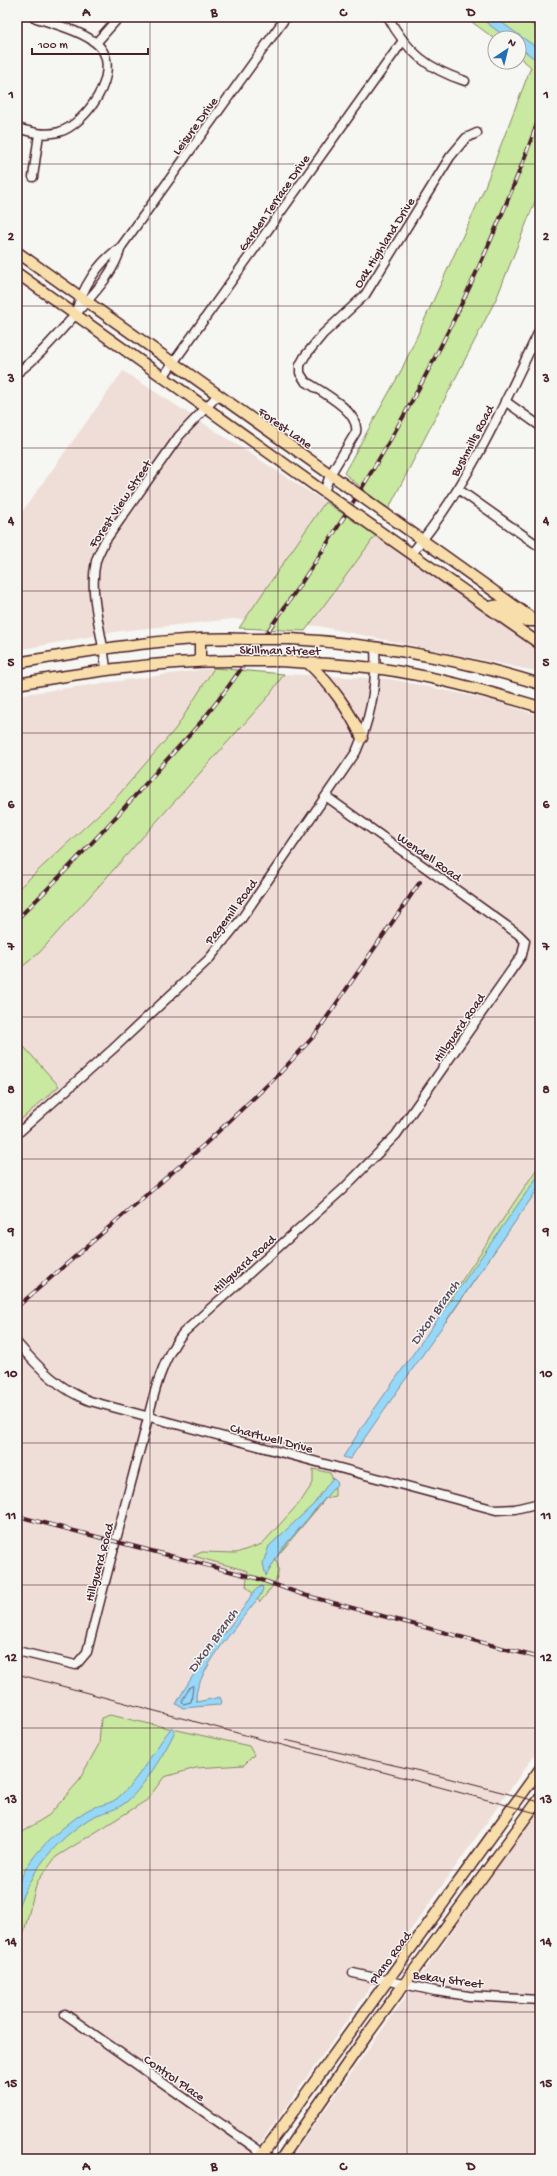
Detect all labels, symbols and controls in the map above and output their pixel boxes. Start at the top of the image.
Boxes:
text: A [81,6,91,21]
text: B [210,6,219,21]
text: C [338,6,348,21]
text: D [466,6,476,21]
scale bar [32,30,148,56]
north arrow [487,30,527,70]
text: N [505,36,518,50]
text: 100 m [37,39,68,53]
text: 1 [7,88,14,103]
text: 1 [542,88,549,103]
street label: Leisure Drive [170,94,222,158]
street label: Garden Terrace Drive [236,152,314,255]
street label: Oak Highland Drive [351,195,419,291]
text: 2 [8,230,15,245]
text: 2 [543,230,550,245]
text: 3 [7,372,15,387]
text: 3 [542,372,550,387]
street label: Bushmills Road [448,402,499,480]
street label: Forest Lane [254,404,315,453]
street label: Forest View Street [86,456,157,552]
text: 4 [7,514,15,529]
text: 4 [542,514,550,529]
street label: Skillman Street [239,643,322,660]
text: 5 [8,656,15,671]
text: 5 [543,656,550,671]
text: 6 [8,798,15,813]
text: 6 [543,798,550,813]
street label: Wendell Road [393,830,465,887]
street label: Pagemill Road [202,876,262,949]
text: 7 [7,940,16,955]
text: 7 [542,940,551,955]
street label: Hillguard Road [431,990,490,1066]
text: 8 [7,1083,15,1098]
text: 8 [542,1083,550,1098]
text: 9 [7,1225,15,1240]
text: 9 [542,1225,550,1240]
street label: Hillguard Road [210,1231,281,1297]
water label: Dixon Branch [407,1277,465,1349]
text: 10 [4,1367,18,1382]
text: 10 [539,1367,553,1382]
street label: Chartwell Drive [228,1421,315,1458]
text: 11 [5,1509,16,1524]
text: 11 [540,1509,551,1524]
street label: Hillguard Road [83,1521,118,1603]
water label: Dixon Branch [185,1606,243,1677]
text: 12 [4,1651,17,1666]
text: 12 [539,1651,552,1666]
text: 13 [4,1793,17,1808]
text: 13 [539,1793,552,1808]
street label: Plano Road [366,1928,416,1989]
text: 14 [4,1935,18,1950]
text: 14 [539,1935,553,1950]
street label: Bekay Street [411,1968,485,1993]
street label: Control Place [140,2053,207,2106]
text: 15 [4,2077,17,2092]
text: 15 [539,2077,552,2092]
text: A [81,2160,91,2175]
text: B [210,2160,219,2175]
text: C [338,2160,348,2175]
text: D [466,2160,476,2175]

